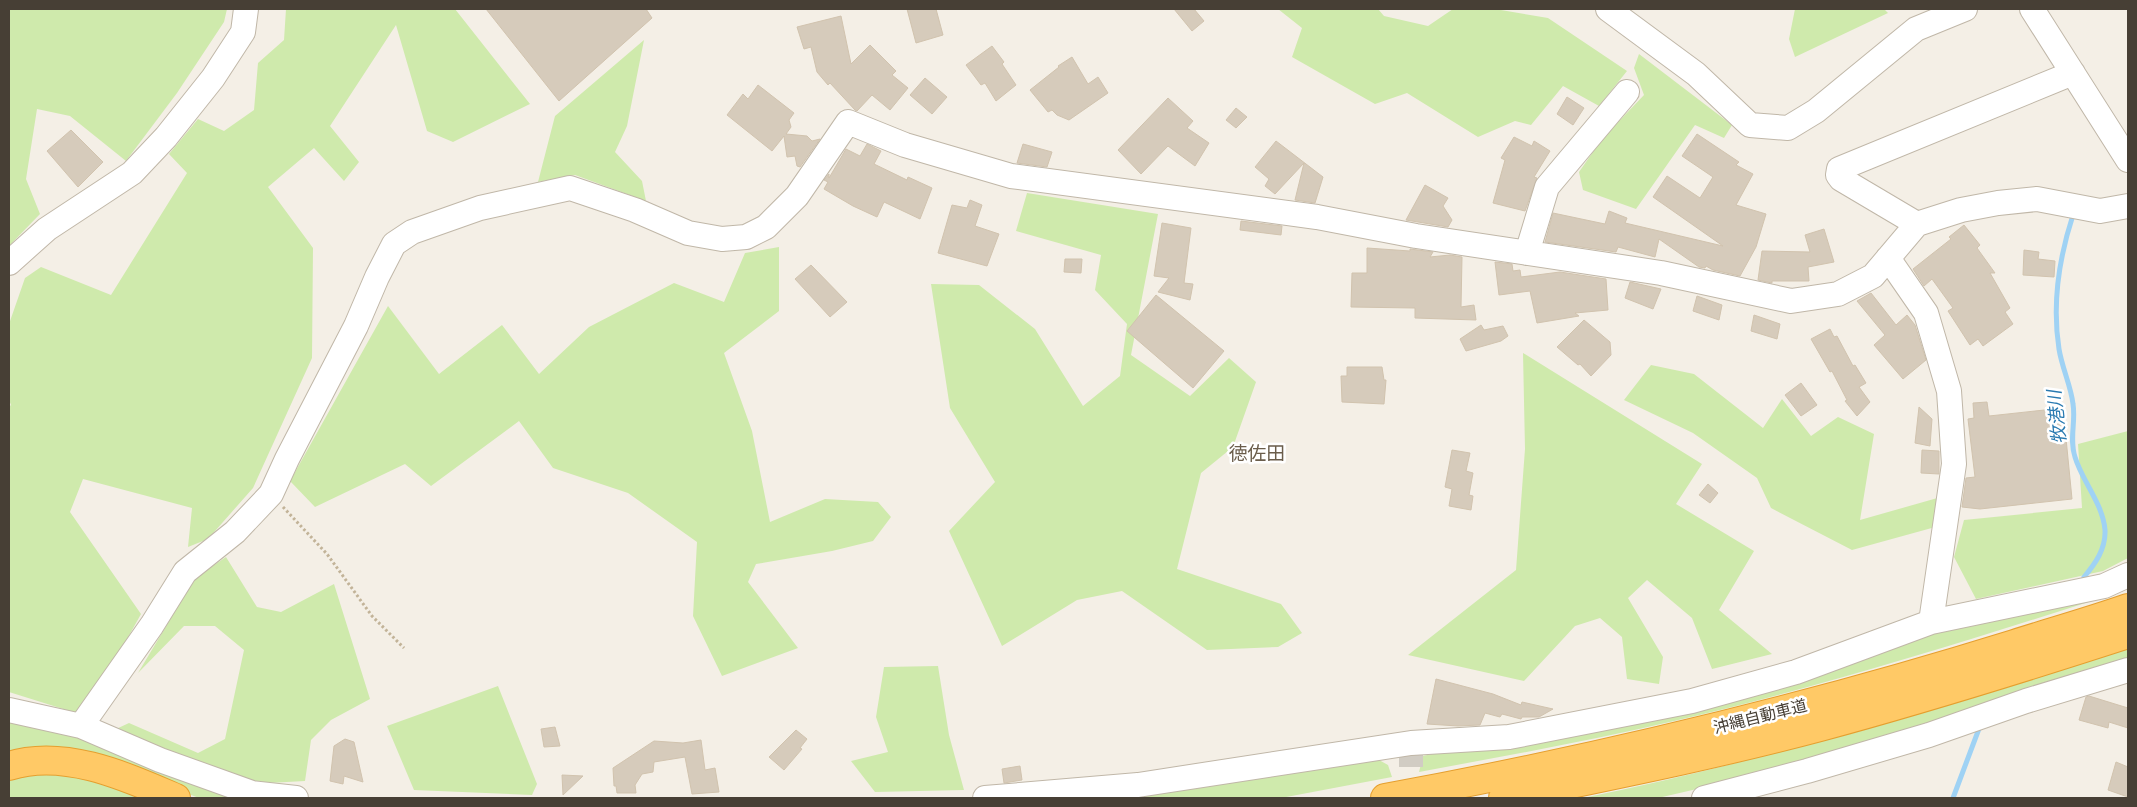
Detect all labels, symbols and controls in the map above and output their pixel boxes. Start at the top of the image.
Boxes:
water label: 牧港川 [2043,387,2070,445]
district label: 徳佐田 [1228,442,1286,464]
street label: 沖縄自動車道 [1711,696,1809,737]

